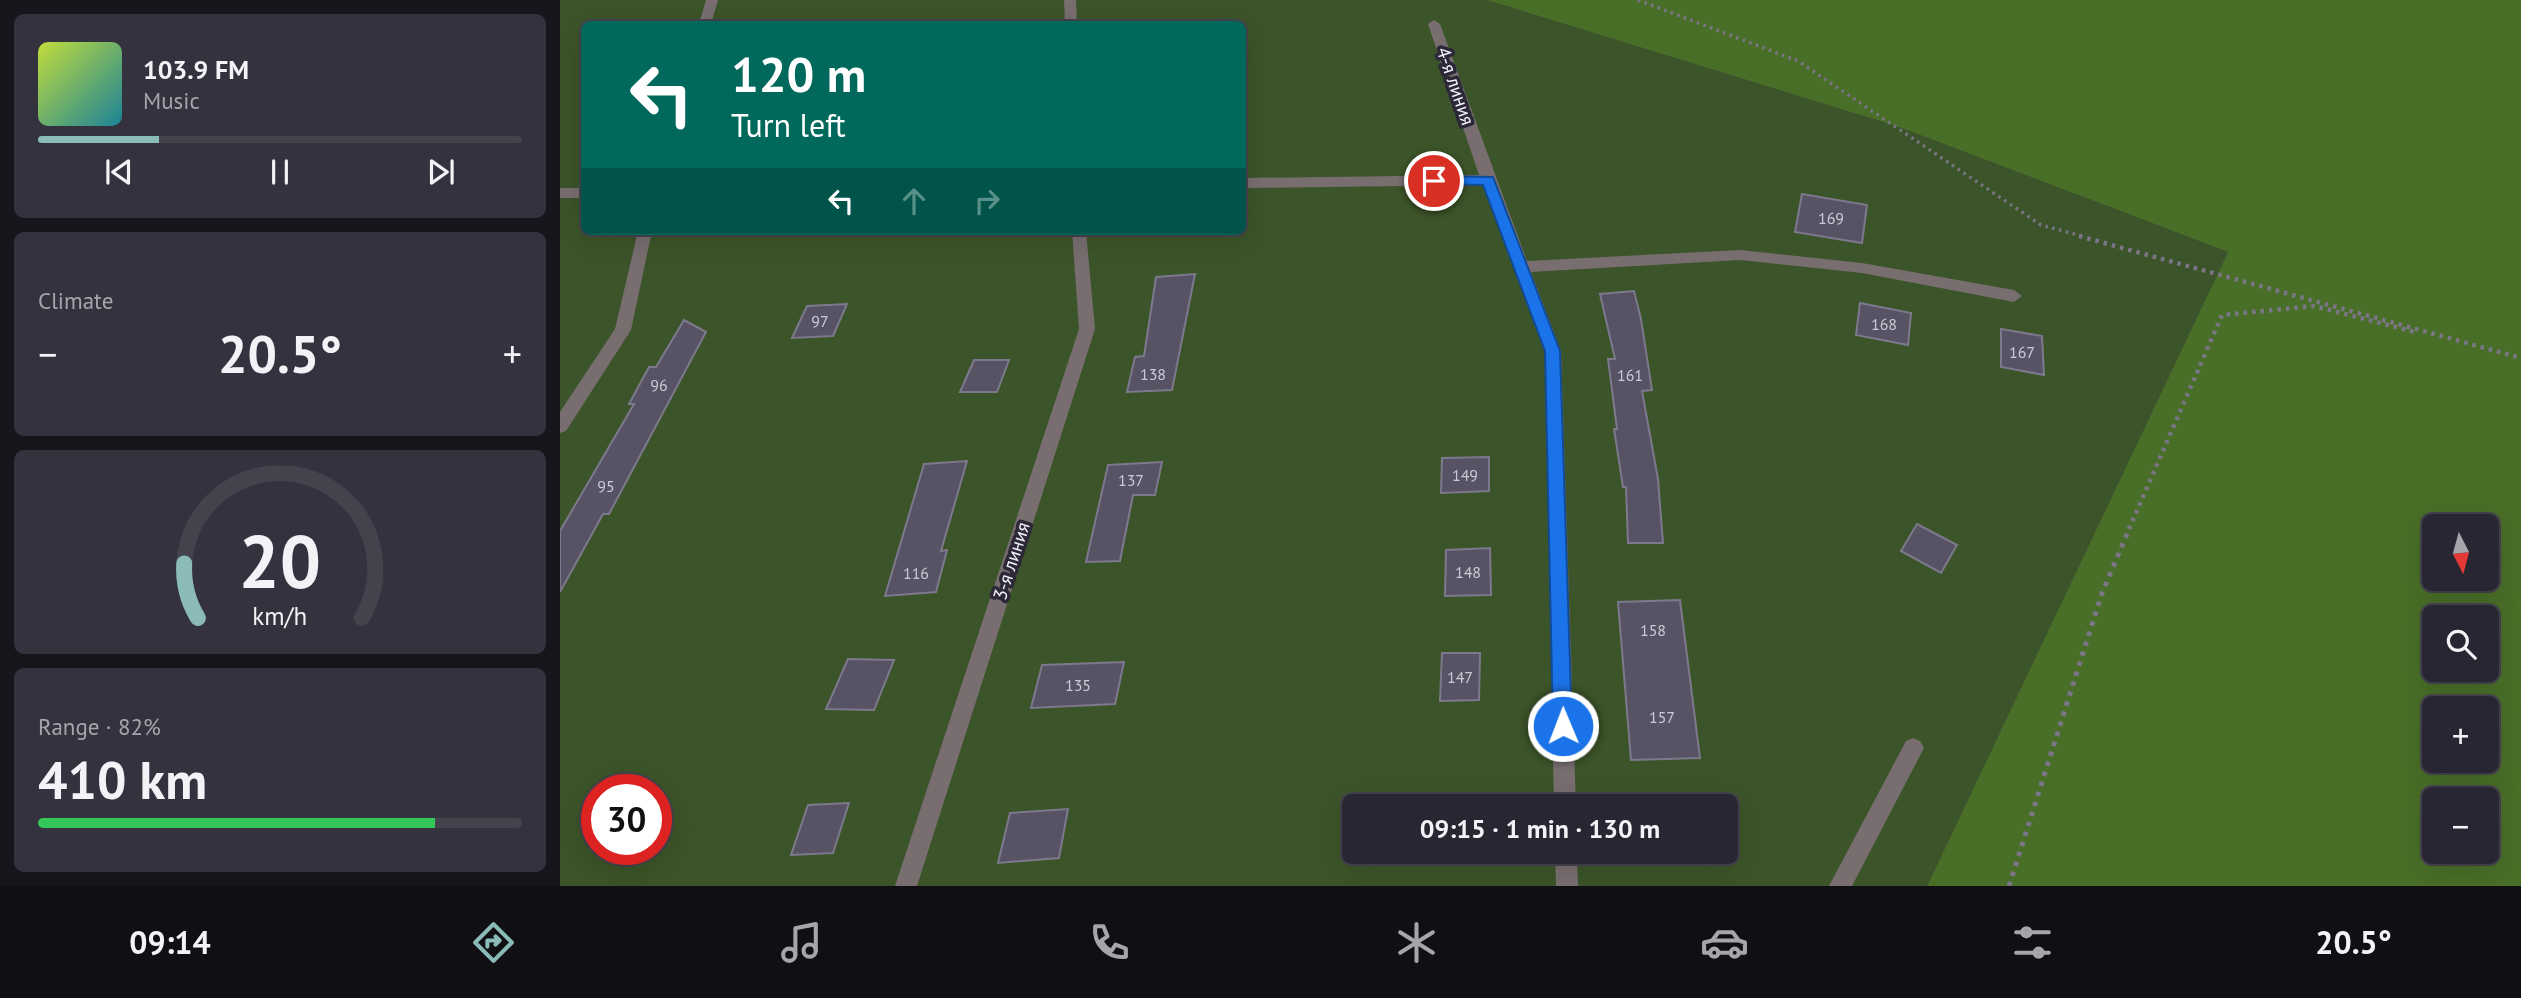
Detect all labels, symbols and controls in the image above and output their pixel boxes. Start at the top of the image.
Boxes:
text: 120 m [731,42,866,106]
street label: 4-я линия [1431,44,1481,128]
icon: left [616,49,707,140]
text: 103.9 FM [143,53,249,86]
text: Music [143,86,200,115]
text: Turn left [731,104,846,146]
pin [1404,151,1464,211]
icon: previous [100,153,138,191]
icon: pause [261,153,299,191]
icon: next [422,153,460,191]
icon: arrive [1415,162,1453,200]
icon: left [822,182,860,220]
icon: ahead [895,182,933,220]
icon: right [968,182,1006,220]
house number: 169 [1818,208,1844,228]
text: Climate [38,286,113,315]
house number: 97 [811,311,829,331]
house number: 168 [1871,314,1897,334]
text: 20.5° [218,320,342,387]
text: − [38,329,57,378]
text: + [503,329,522,378]
house number: 167 [2009,342,2035,362]
house number: 138 [1140,364,1166,384]
house number: 161 [1617,365,1643,385]
house number: 96 [650,375,668,395]
house number: 149 [1452,465,1478,485]
house number: 137 [1118,470,1144,490]
house number: 95 [597,476,615,496]
text: 20 [239,514,321,608]
north arrow [2422,514,2499,592]
map controls [2422,514,2499,864]
street label: 3-я линия [987,519,1035,603]
house number: 148 [1455,562,1481,582]
house number: 116 [903,563,929,583]
text: km/h [253,600,307,632]
button: search [2422,605,2499,682]
house number: 158 [1640,620,1666,640]
house number: 147 [1447,667,1473,687]
house number: 135 [1065,675,1091,695]
position arrow [1526,689,1600,763]
button: + [2422,696,2499,773]
house number: 157 [1649,707,1675,727]
text: Range · 82% [38,712,161,741]
text: 410 km [38,746,207,813]
speed limit sign: 30 [581,774,672,865]
button: − [2422,787,2499,864]
text: 09:15 · 1 min · 130 m [1420,812,1660,845]
icon: directions [469,918,518,967]
icon: music [777,918,826,967]
icon: phone [1085,918,1134,967]
icon: climate [1392,918,1441,967]
icon: car [1700,918,1749,967]
icon: filters [2008,918,2057,967]
text: 09:14 [129,921,211,963]
text: 20.5° [2315,921,2392,963]

